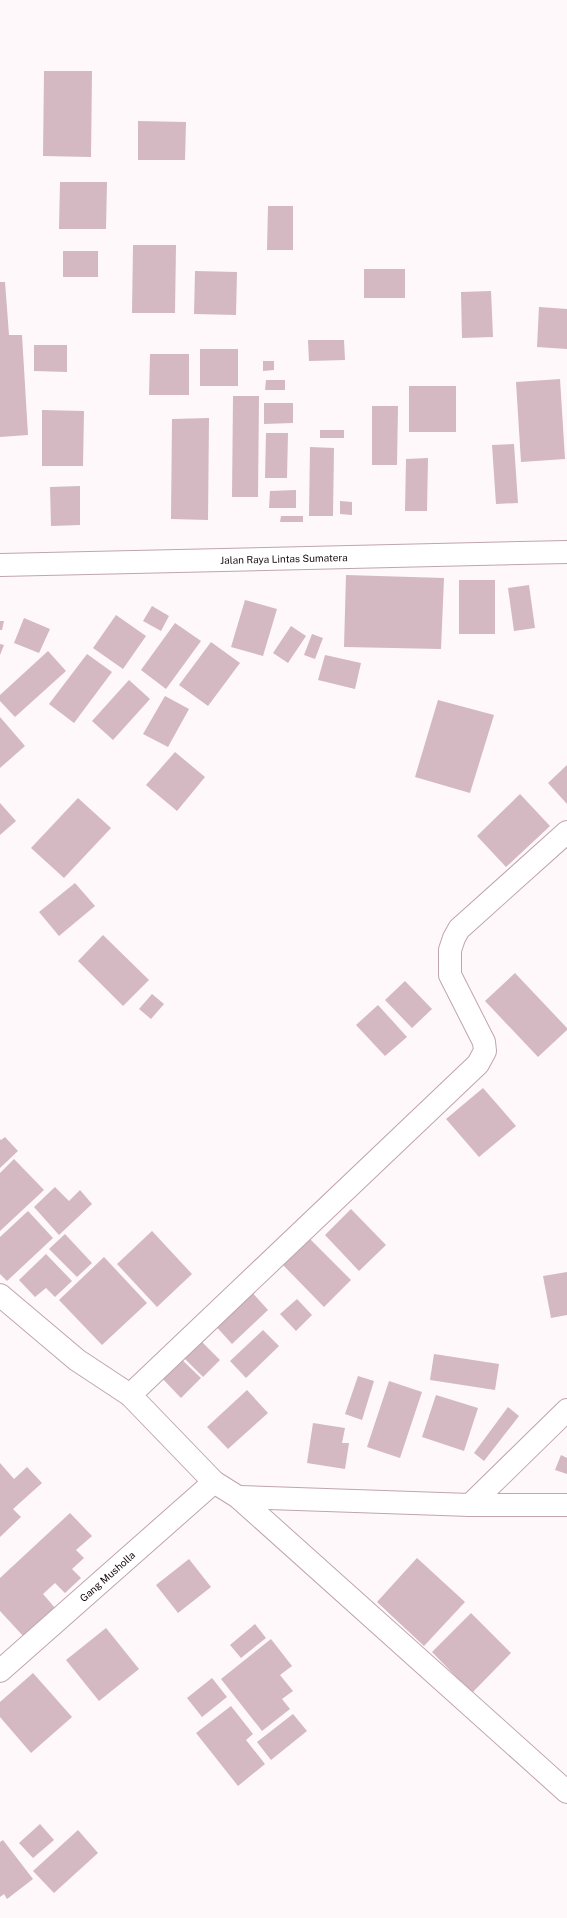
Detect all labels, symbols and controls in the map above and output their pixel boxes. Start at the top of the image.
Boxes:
street label: Jalan Raya Lintas Sumatera [220,551,348,566]
street label: Gang Musholla [77,1549,137,1604]

